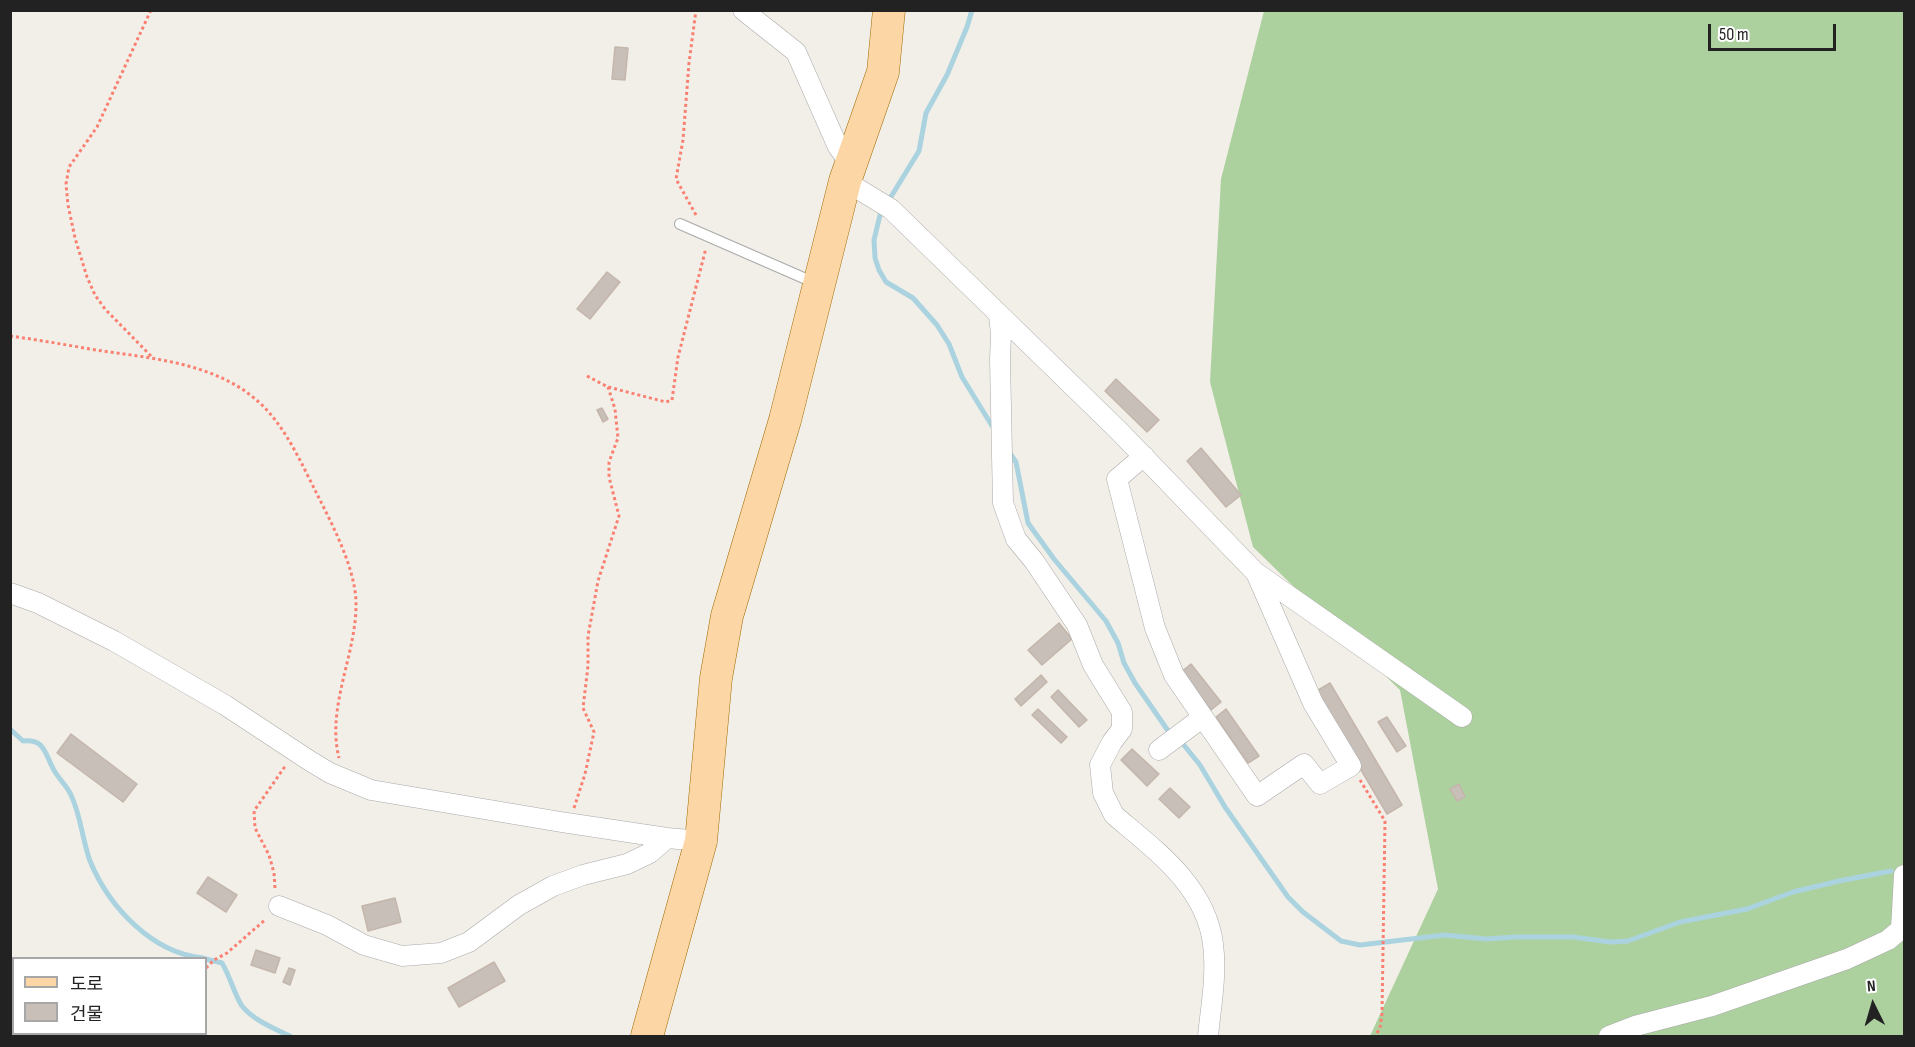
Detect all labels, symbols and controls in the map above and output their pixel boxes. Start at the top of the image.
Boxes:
scale bar [1711,12,1838,50]
text: 50 m [1719,24,1749,45]
legend [12,957,207,1035]
text: 도로 [70,974,103,995]
north arrow [1843,975,1903,1035]
text: N [1866,977,1876,996]
text: 건물 [70,1004,103,1025]

